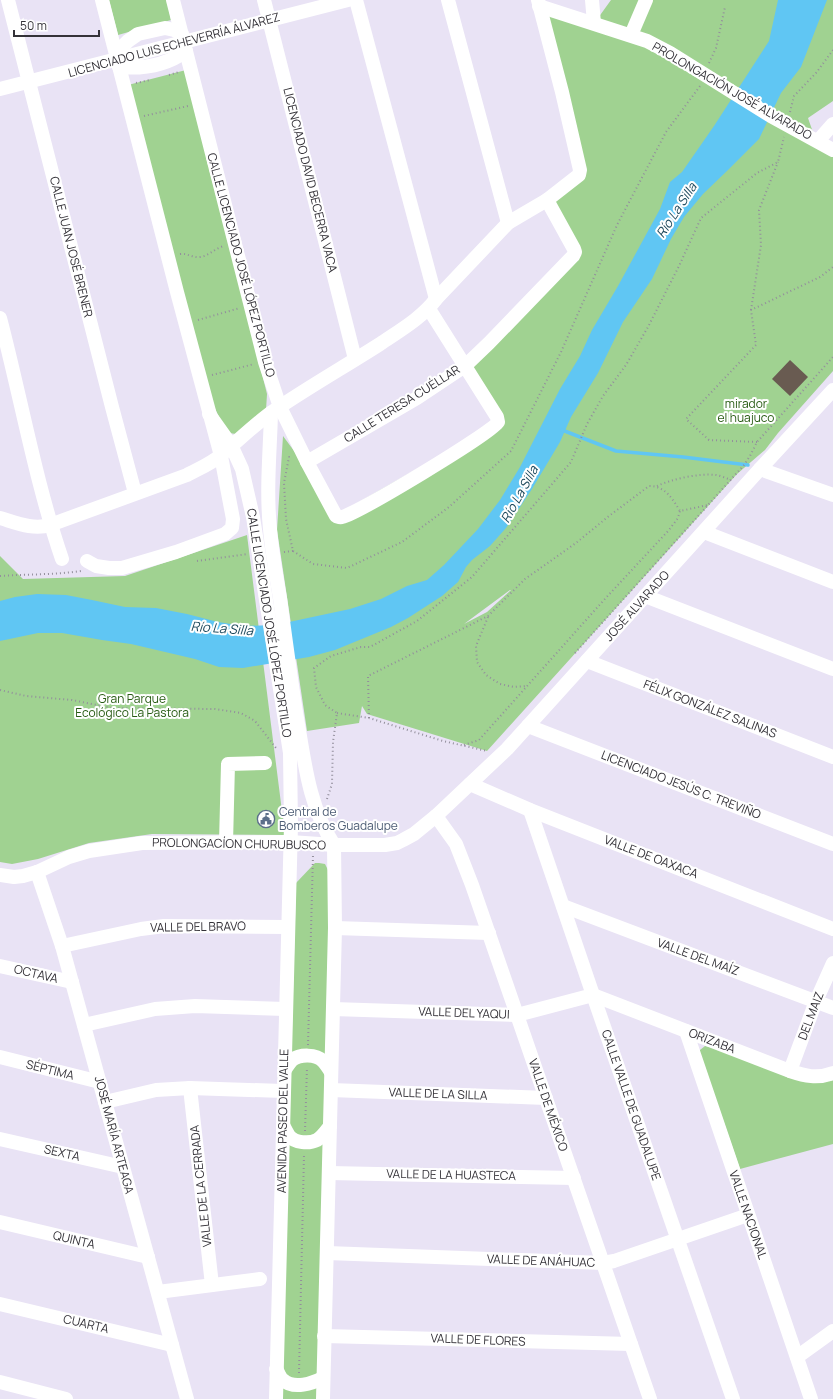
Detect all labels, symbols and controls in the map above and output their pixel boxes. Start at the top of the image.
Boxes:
street label: LICENCIADO LUIS ECHEVERRÍA ÁLVAREZ [66,8,282,81]
scale bar [14,12,99,38]
text: 50 m [20,17,47,34]
street label: PROLONGACIÓN JOSÉ ALVARADO [649,38,816,144]
street label: LICENCIADO DAVID BECERRA VACA [279,86,342,274]
street label: CALLE LICENCIADO JOSÉ LÓPEZ PORTILLO [203,151,280,379]
street label: CALLE JUAN JOSÉ BRENER [46,175,97,319]
water label: Río La Silla [651,178,701,241]
street label: CALLE TERESA CUÉLLAR [340,361,464,446]
park label: mirador el huajuco [718,395,774,426]
water label: Río La Silla [496,462,542,526]
street label: CALLE LICENCIADO JOSÉ LÓPEZ PORTILLO [243,507,296,739]
street label: JOSÉ ALVARADO [600,566,673,645]
water label: Río La Silla [190,617,254,639]
street label: FÉLIX GONZÁLEZ SALINAS [641,675,779,742]
park label: Gran Parque Ecológico La Pastora [75,690,189,721]
street label: LICENCIADO JESÚS C. TREVIÑO [599,746,764,823]
place label: Central de Bomberos Guadalupe [279,803,398,834]
public building icon: Central de Bomberos Guadalupe [256,809,276,829]
street label: VALLE DE OAXACA [602,831,701,882]
street label: PROLONGACÍON CHURUBUSCO [152,833,326,854]
street label: VALLE DEL BRAVO [150,917,246,936]
street label: VALLE DEL MAÍZ [655,934,742,979]
street label: OCTAVA [12,960,60,987]
street label: DEL MAIZ [794,989,828,1043]
street label: VALLE DEL YAQUI [418,1002,510,1023]
street label: ORIZABA [686,1024,738,1057]
street label: CALLE VALLE DE GUADALUPE [598,1027,665,1183]
street label: AVENIDA PASEO DEL VALLE [273,1048,292,1193]
street label: SÉPTIMA [24,1055,76,1084]
street label: VALLE DE MÉXICO [525,1056,572,1154]
street label: JOSÉ MARÍA ARTEAGA [91,1074,138,1196]
street label: VALLE DE LA SILLA [388,1083,488,1104]
street label: VALLE DE LA CERRADA [186,1124,215,1248]
street label: SEXTA [42,1140,82,1165]
street label: VALLE DE LA HUASTECA [386,1165,516,1184]
street label: VALLE NACIONAL [725,1168,772,1262]
street label: QUINTA [51,1226,97,1253]
street label: VALLE DE ANÁHUAC [487,1250,596,1271]
street label: CUARTA [62,1310,111,1337]
street label: VALLE DE FLORES [430,1329,526,1350]

